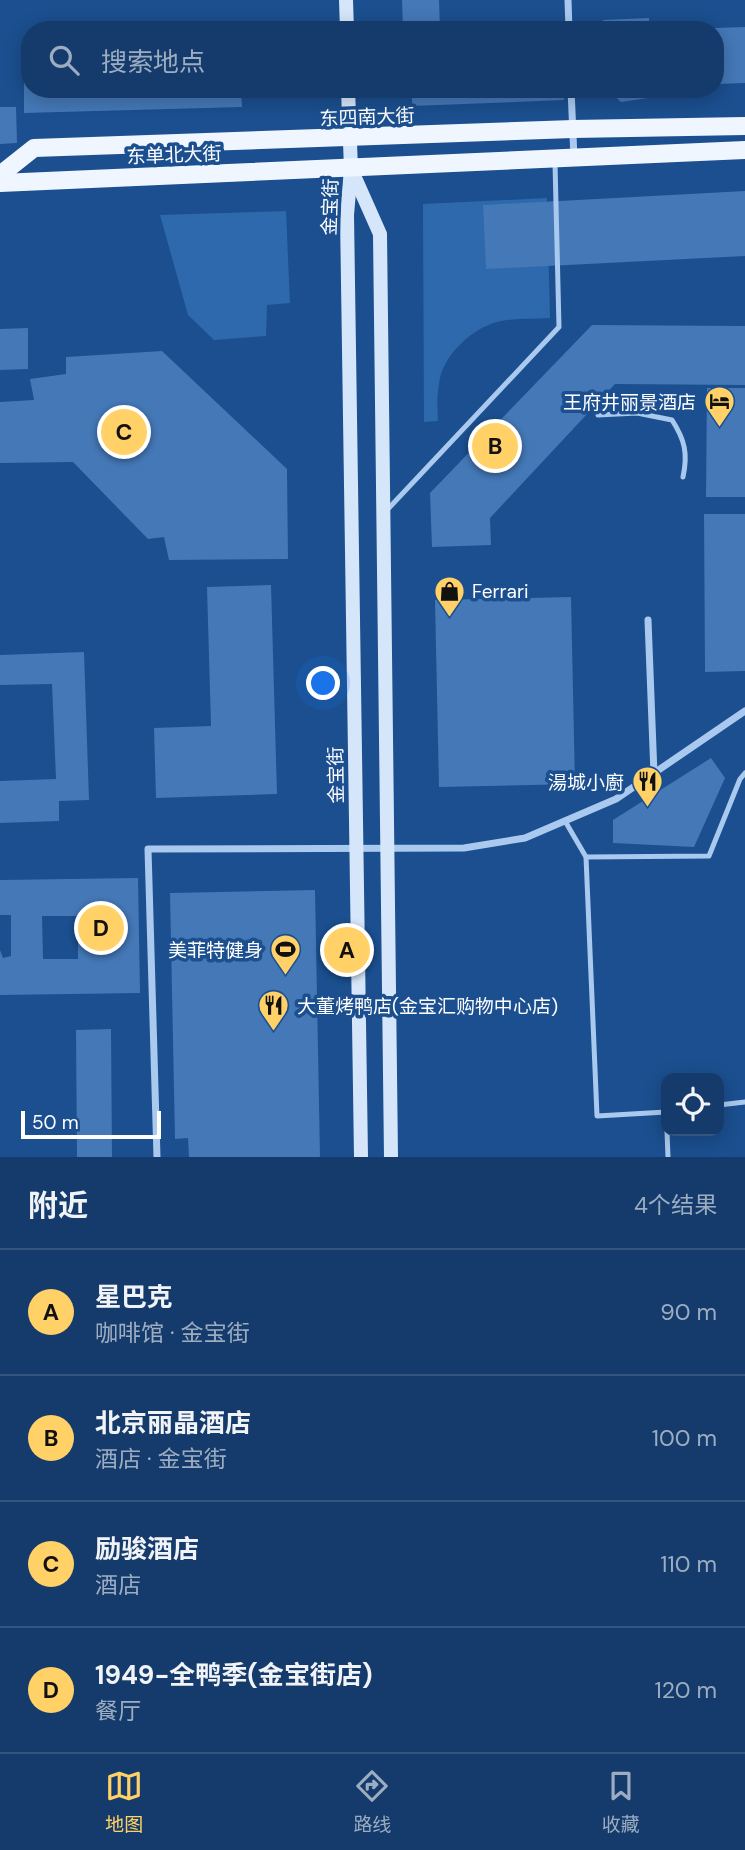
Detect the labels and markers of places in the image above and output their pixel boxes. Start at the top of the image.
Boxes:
hotel icon: 王府井丽景酒店 [702,385,736,429]
place label: 王府井丽景酒店 [563,390,696,415]
pin: C [101,406,147,458]
pin: B [472,420,518,472]
shop icon: Ferrari [432,574,466,618]
place label: Ferrari [472,579,529,604]
restaurant icon: 湯城小廚 [630,765,664,809]
place label: 湯城小廚 [548,770,624,795]
pin: D [78,902,124,954]
pin: A [324,924,370,976]
sports icon: 美菲特健身 [269,933,303,977]
place label: 美菲特健身 [168,938,263,963]
restaurant icon: 大董烤鸭店(金宝汇购物中心店) [257,989,291,1033]
place label: 大董烤鸭店(金宝汇购物中心店) [297,994,558,1019]

